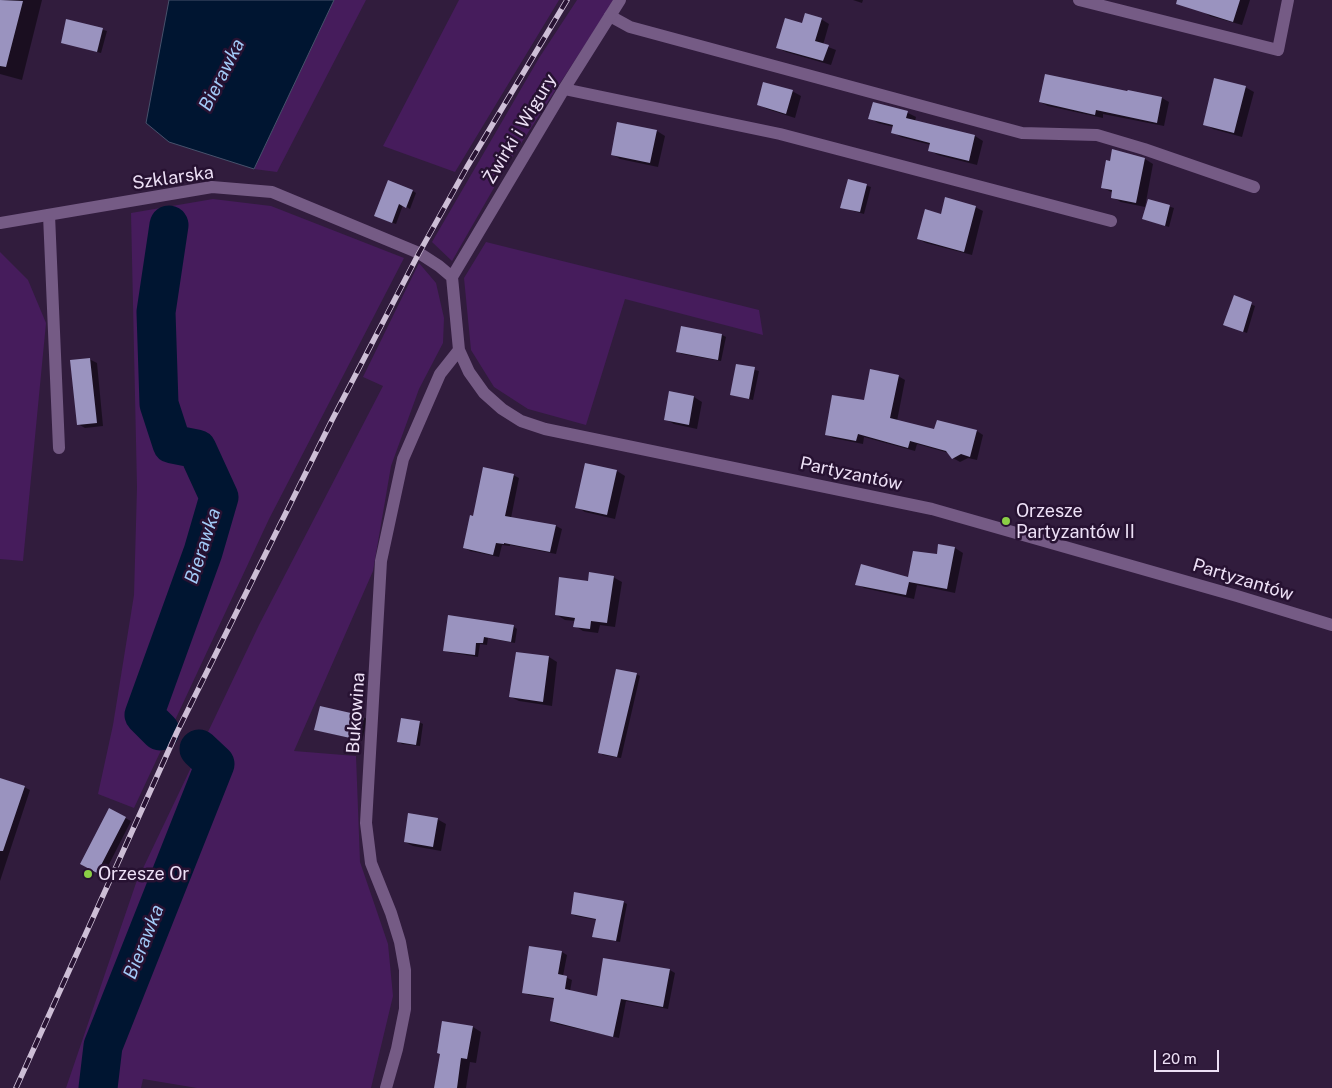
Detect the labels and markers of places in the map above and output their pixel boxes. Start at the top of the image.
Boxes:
place label: Orzesze Partyzantów II [1016,500,1135,542]
marker: Orzesze Partyzantów II [1000,515,1012,527]
place label: Orzesze Or [98,863,189,885]
marker: Orzesze Or [82,868,94,880]

